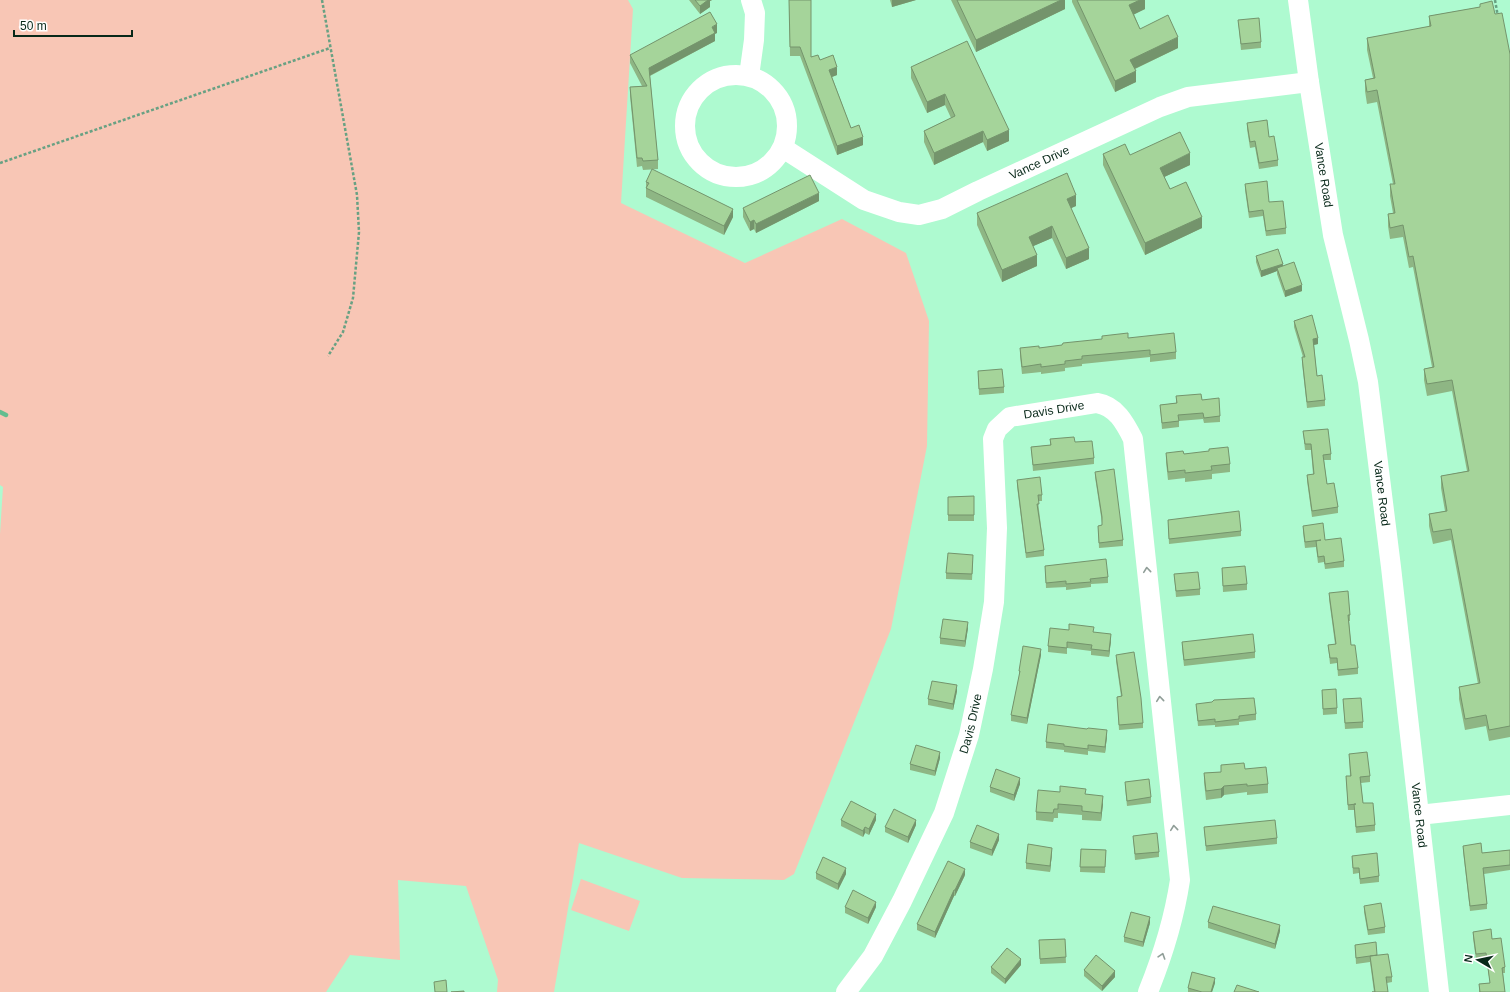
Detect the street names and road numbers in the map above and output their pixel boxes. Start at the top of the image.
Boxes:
street label: Vance Road [1312,142,1336,208]
street label: Vance Drive [1007,143,1072,183]
street label: Davis Drive [1022,398,1086,422]
street label: Vance Road [1371,460,1393,527]
street label: Davis Drive [956,692,985,756]
street label: Vance Road [1408,782,1430,848]

